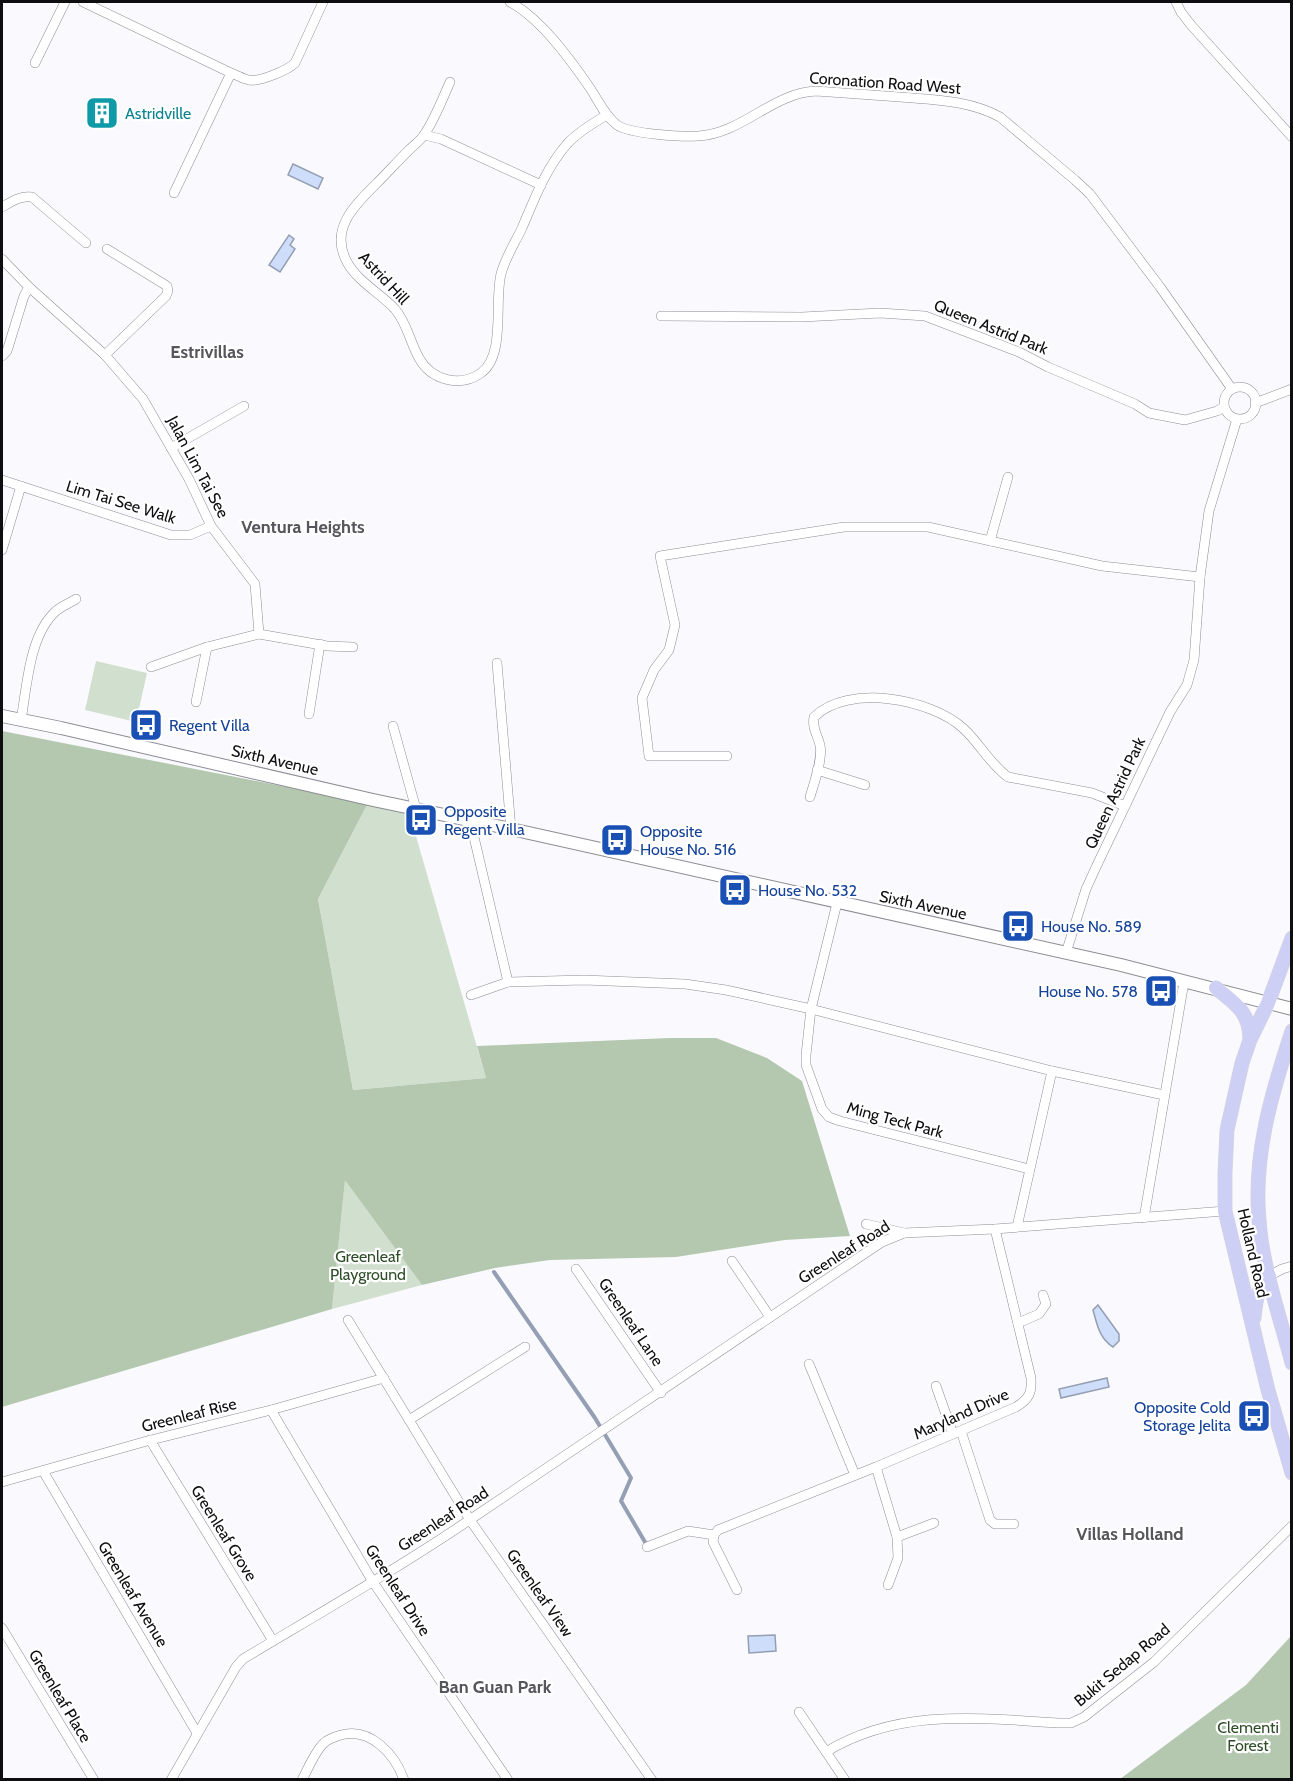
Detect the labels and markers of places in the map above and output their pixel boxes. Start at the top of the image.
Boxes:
building icon: Astridville [84,95,120,131]
place label: Astridville [125,104,191,123]
bus stop icon: Regent Villa [128,707,164,743]
place label: Regent Villa [169,716,250,735]
bus stop icon: Opposite Regent Villa [403,802,439,838]
place label: Opposite Regent Villa [444,802,525,839]
bus stop icon: Opposite House No. 516 [599,822,635,858]
place label: Opposite House No. 516 [640,822,736,859]
bus stop icon: House No. 532 [717,872,753,908]
place label: House No. 532 [758,881,857,900]
bus stop icon: House No. 589 [1000,908,1036,944]
place label: House No. 589 [1041,917,1142,936]
bus stop icon: House No. 578 [1143,973,1179,1009]
place label: House No. 578 [1038,982,1138,1001]
place label: Opposite Cold Storage Jelita [1134,1398,1231,1435]
bus stop icon: Opposite Cold Storage Jelita [1236,1398,1272,1434]

